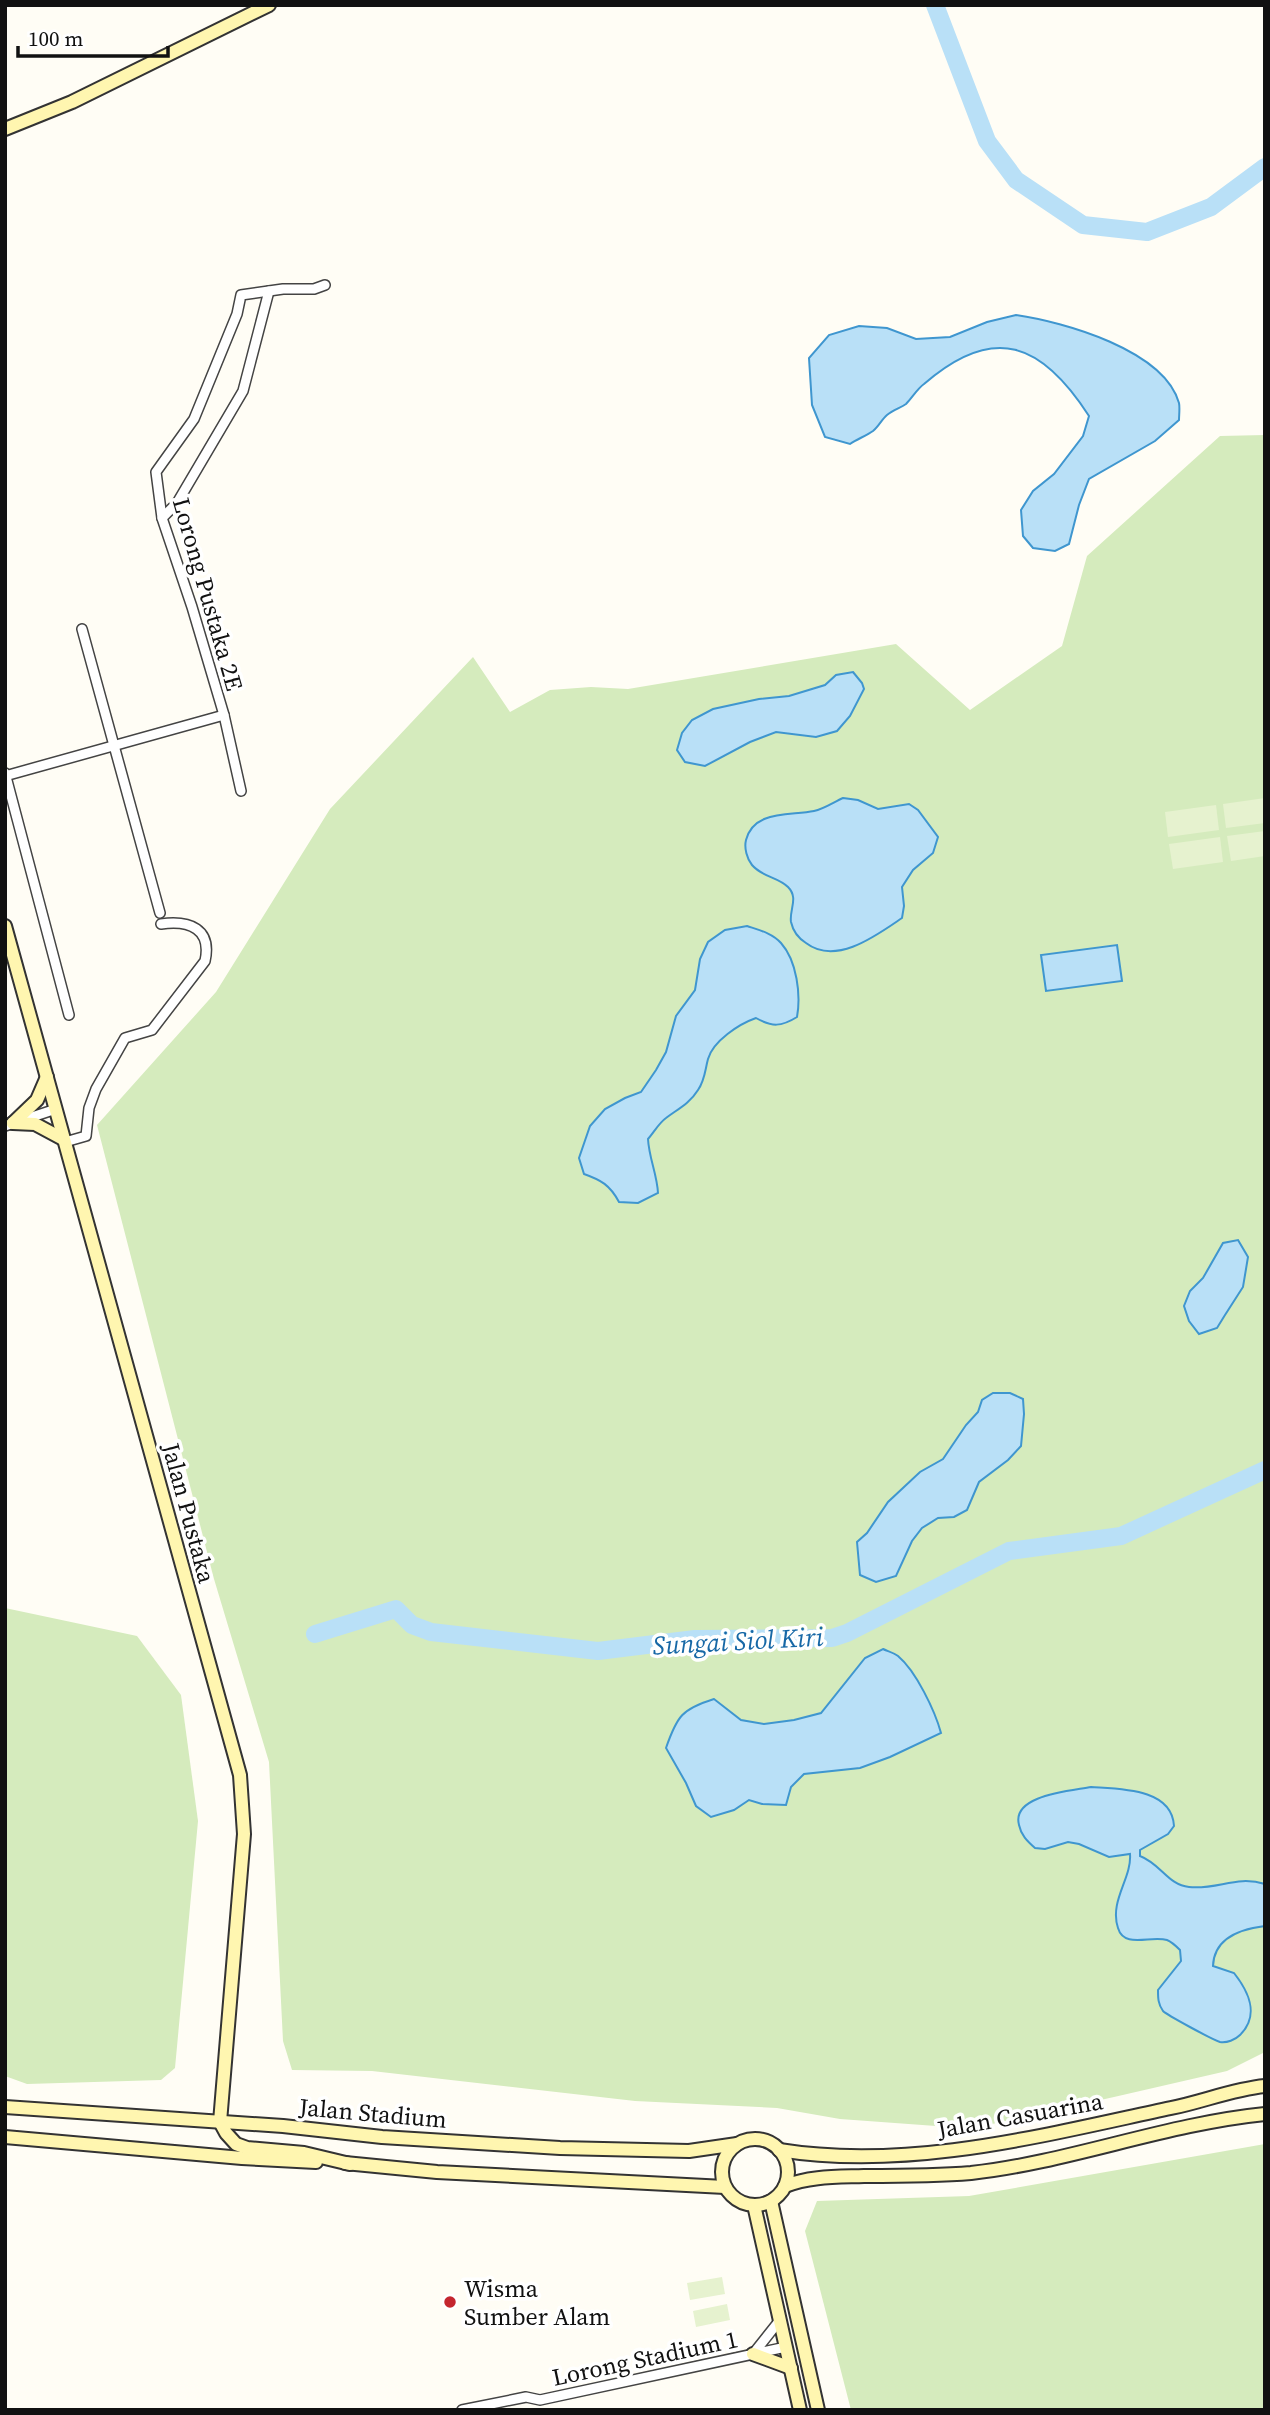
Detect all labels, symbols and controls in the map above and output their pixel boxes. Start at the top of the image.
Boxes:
scale bar [18,14,168,58]
text: 100 m [28,24,83,53]
street label: Lorong Pustaka 2E [165,494,251,694]
street label: Jalan Pustaka [154,1438,224,1587]
water label: Sungai Siol Kiri [652,1619,824,1663]
street label: Jalan Casuarina [934,2084,1106,2146]
street label: Jalan Stadium [297,2090,448,2136]
place label: Wisma Sumber Alam [464,2272,610,2333]
marker: Wisma Sumber Alam [442,2294,458,2310]
street label: Lorong Stadium 1 [549,2322,741,2394]

